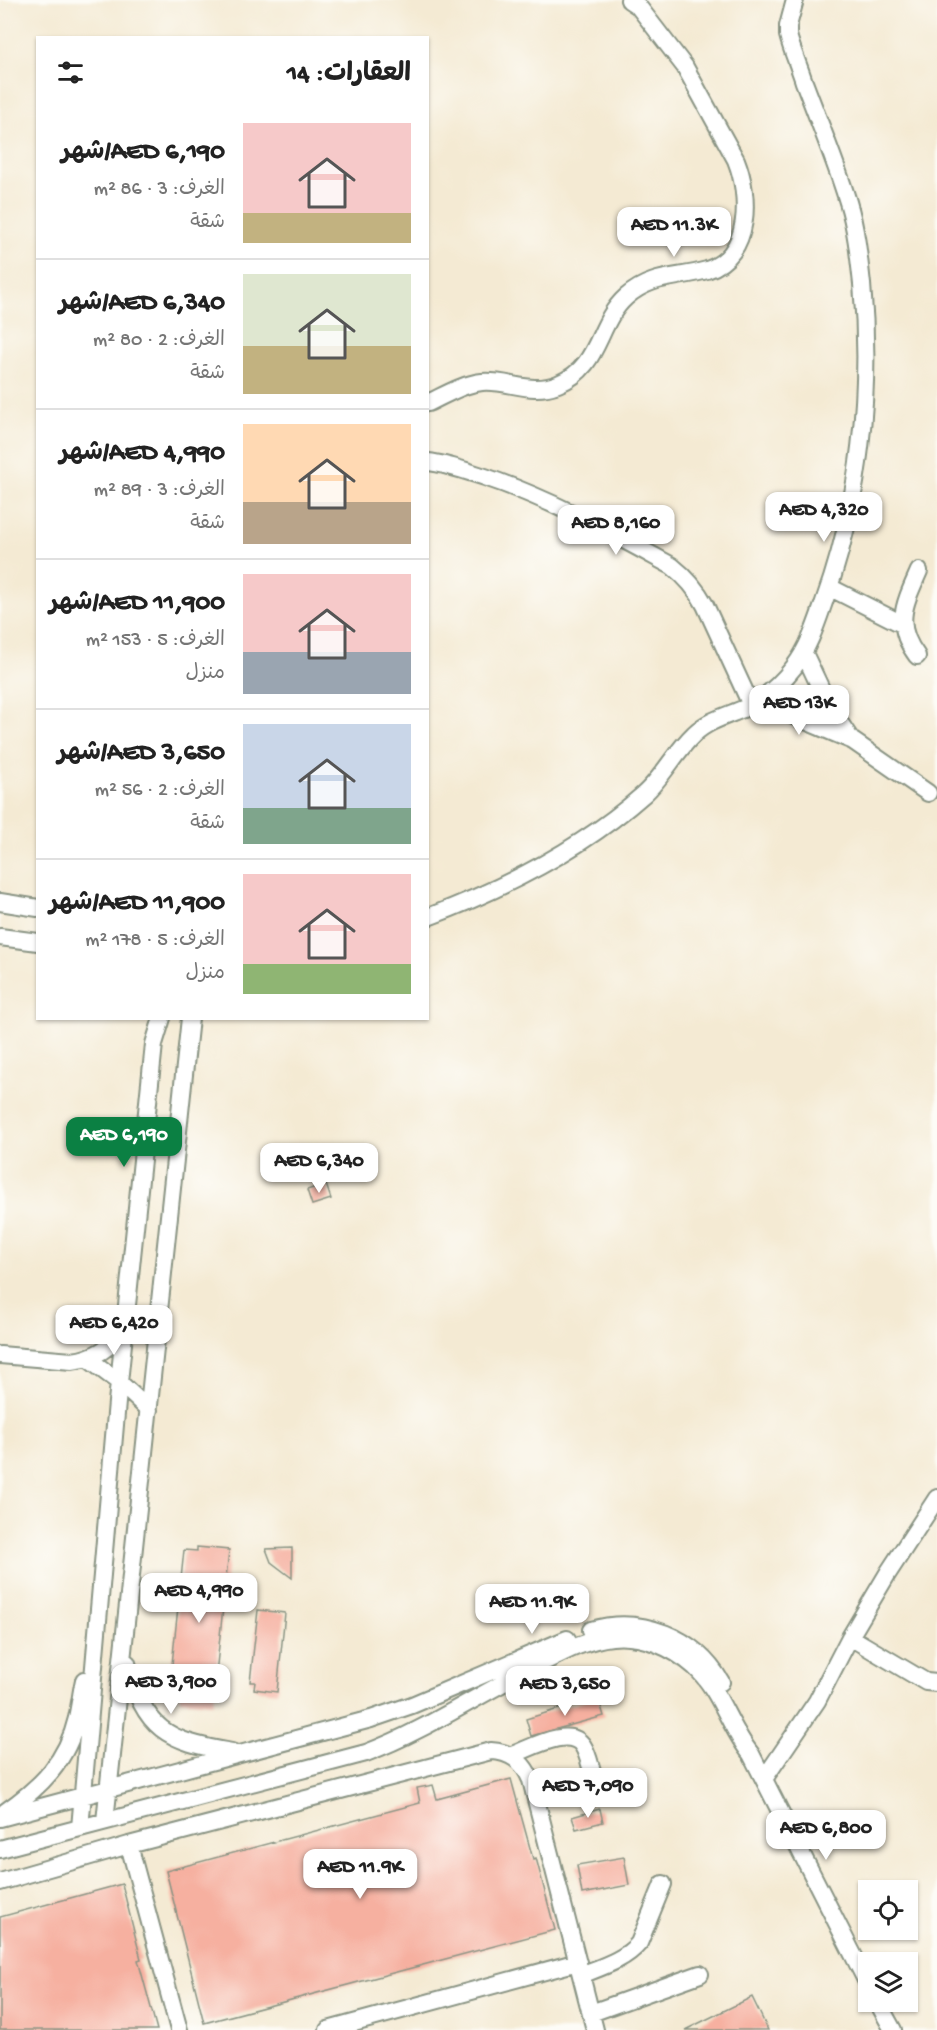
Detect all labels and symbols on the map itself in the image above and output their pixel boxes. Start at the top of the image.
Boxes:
pin: AED 11.3K [605,207,743,258]
pin: AED 4,320 [755,492,893,543]
pin: AED 8,160 [547,505,685,556]
pin: AED 13K [744,685,854,736]
pin: AED 6,190 [55,1117,193,1168]
pin: AED 6,340 [250,1143,388,1194]
pin: AED 6,420 [45,1305,183,1356]
pin: AED 4,990 [130,1573,268,1624]
pin: AED 11.9K [463,1584,601,1635]
pin: AED 3,900 [102,1664,240,1715]
pin: AED 3,650 [496,1666,634,1717]
pin: AED 7,090 [519,1768,657,1819]
pin: AED 6,800 [757,1810,895,1861]
pin: AED 11.9K [291,1849,429,1900]

